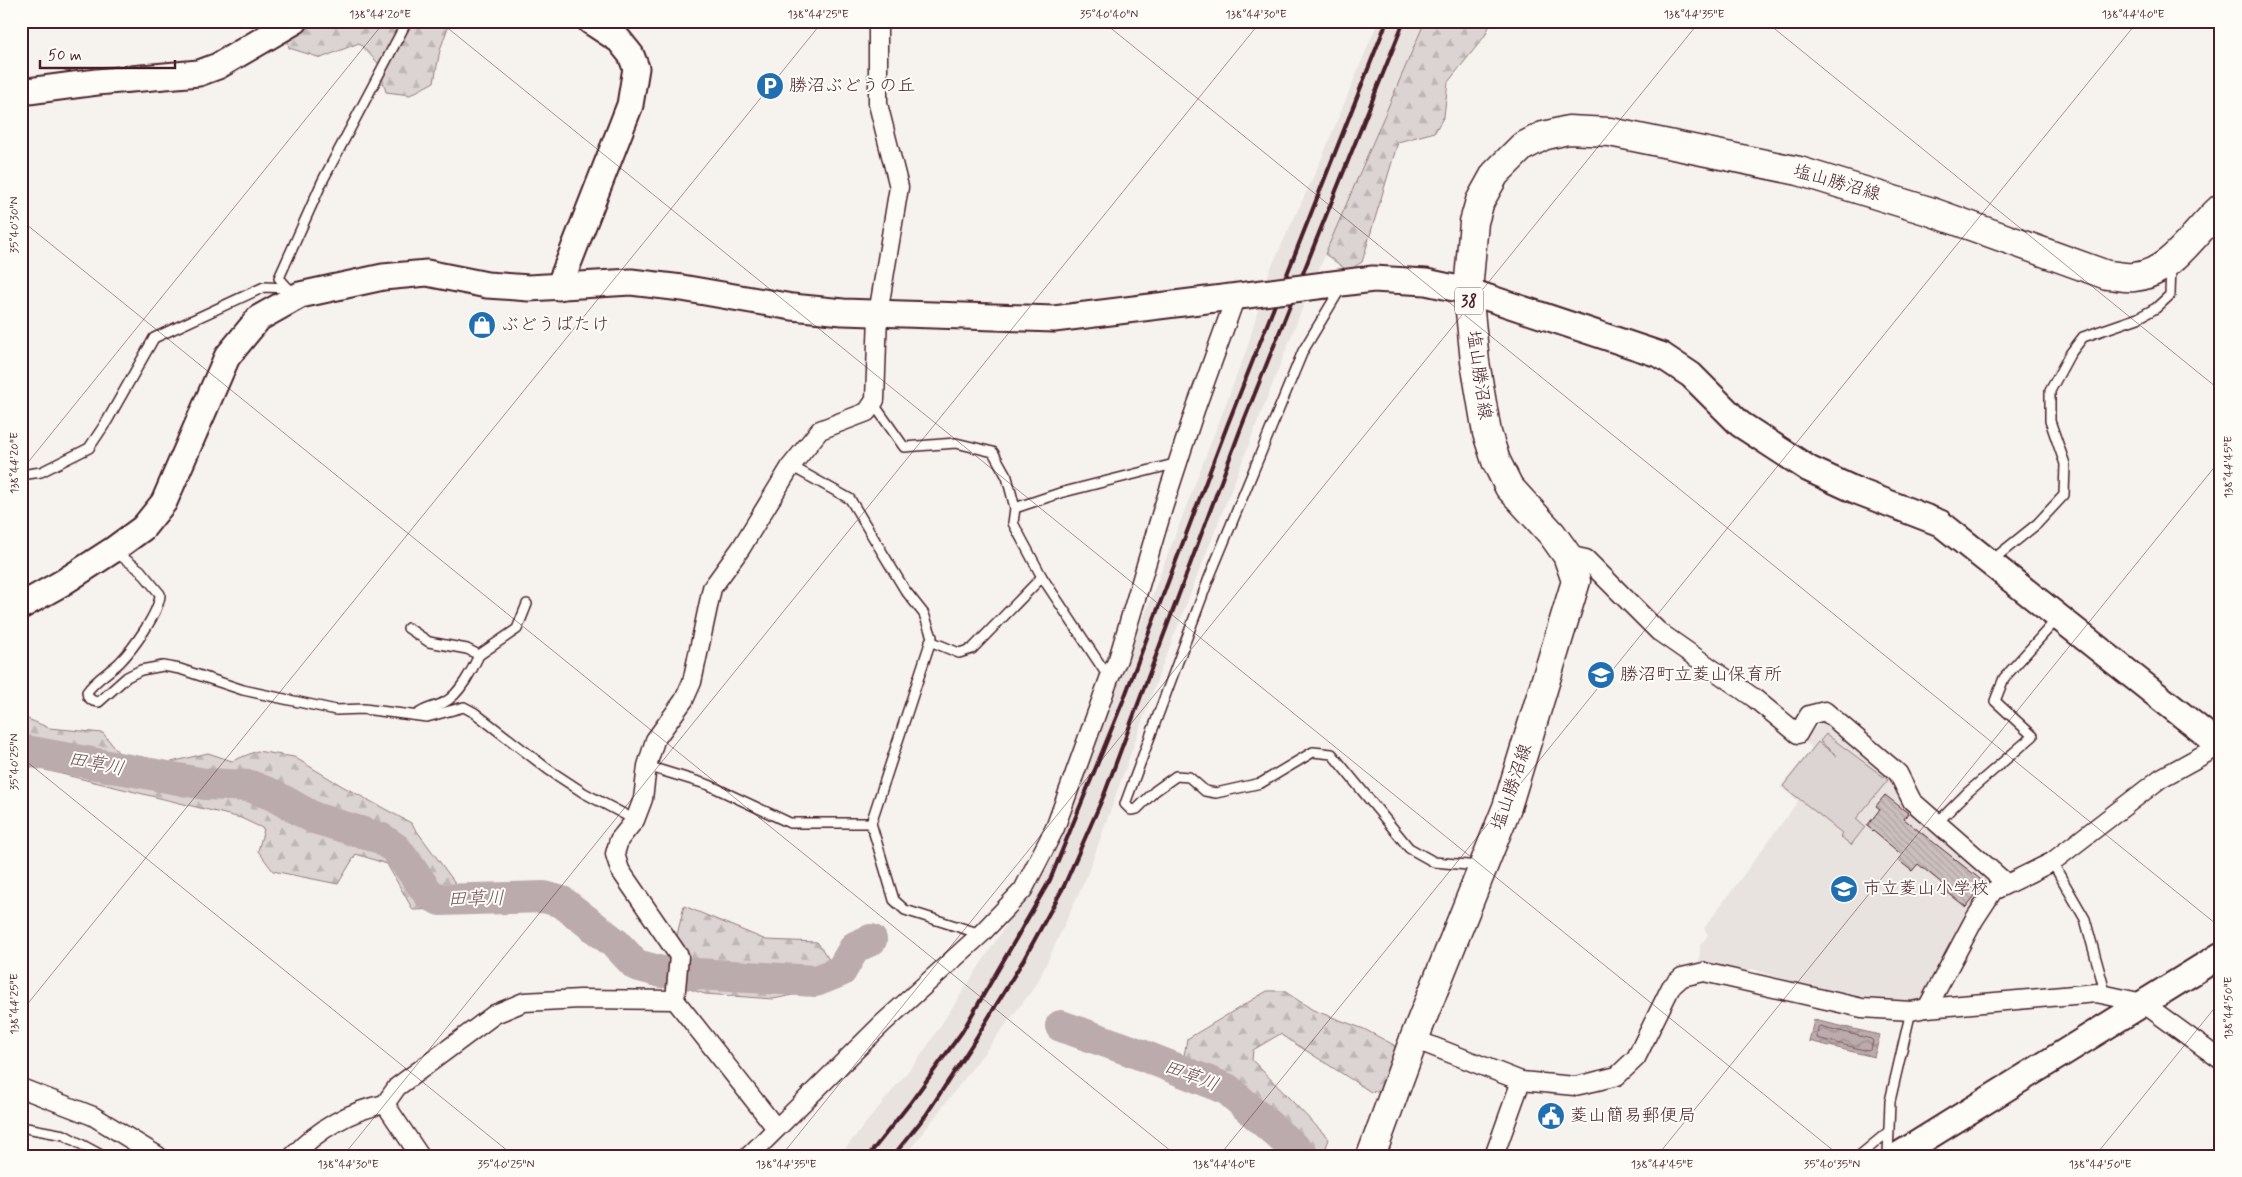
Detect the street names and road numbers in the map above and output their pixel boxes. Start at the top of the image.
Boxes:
street label: 塩山勝沼線 [1790,159,1884,207]
road number: 38 [1455,288,1483,314]
street label: 塩山勝沼線 [1461,329,1497,421]
street label: 塩山勝沼線 [1486,741,1538,833]

